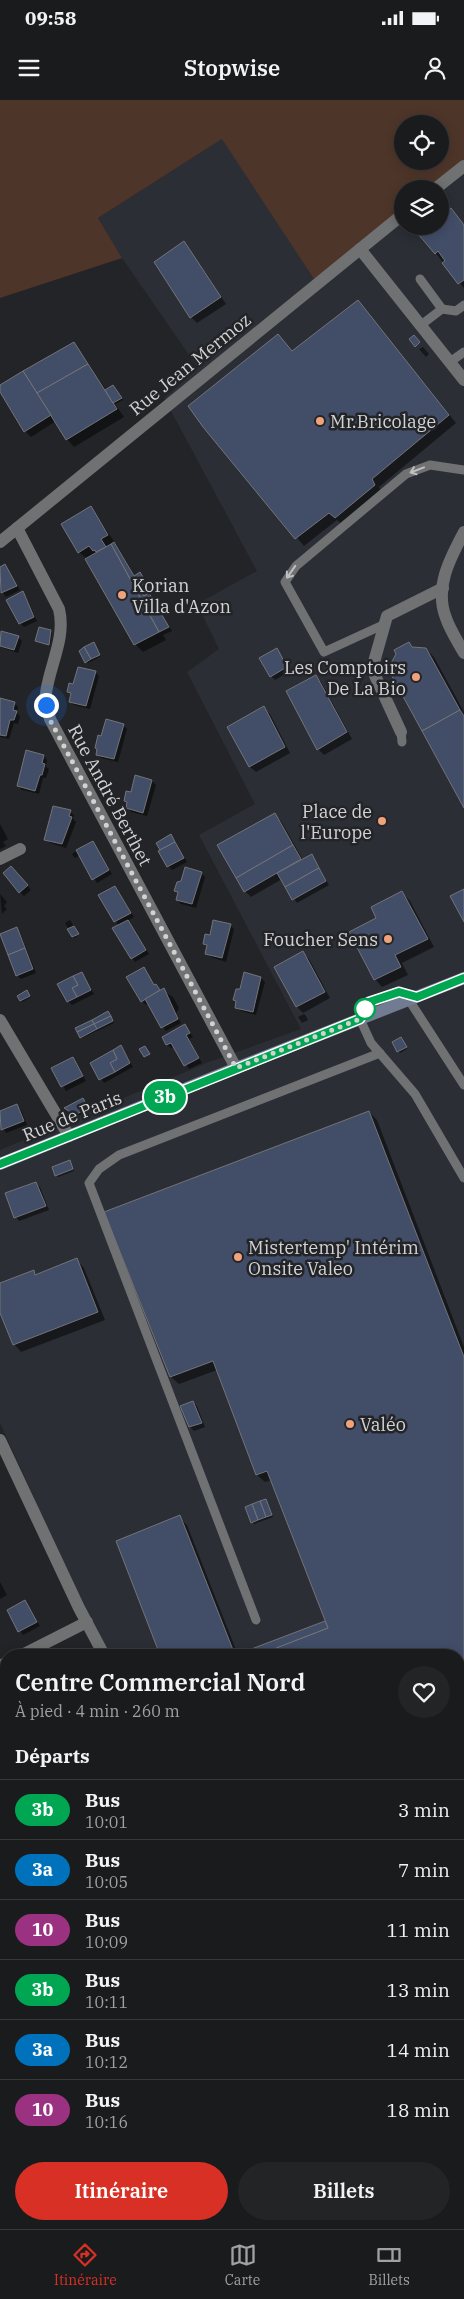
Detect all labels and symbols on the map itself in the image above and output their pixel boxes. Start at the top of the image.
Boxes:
street label: Rue Jean Mermoz [124,308,256,420]
place label: Mr.Bricolage [330,410,436,433]
marker: Mr.Bricolage [314,415,326,427]
one-way arrow [409,466,425,475]
one-way arrow [286,565,296,579]
place label: Korian Villa d'Azon [132,574,231,618]
marker: Korian Villa d'Azon [116,589,128,601]
place label: Les Comptoirs De La Bio [284,656,406,700]
marker: Les Comptoirs De La Bio [410,671,422,683]
your location [34,693,59,718]
street label: Rue André Berthet [63,720,157,870]
place label: Place de l'Europe [301,800,372,844]
marker: Place de l'Europe [376,815,388,827]
place label: Foucher Sens [263,928,378,951]
marker: Foucher Sens [382,933,394,945]
unlabelled marker [354,998,376,1020]
line badge: 3b [142,1081,188,1113]
street label: Rue de Paris [19,1086,125,1146]
place label: Mistertemp' Intérim Onsite Valeo [248,1236,419,1280]
marker: Mistertemp' Intérim Onsite Valeo [232,1251,244,1263]
place label: Valéo [360,1413,406,1436]
marker: Valéo [344,1418,356,1430]

